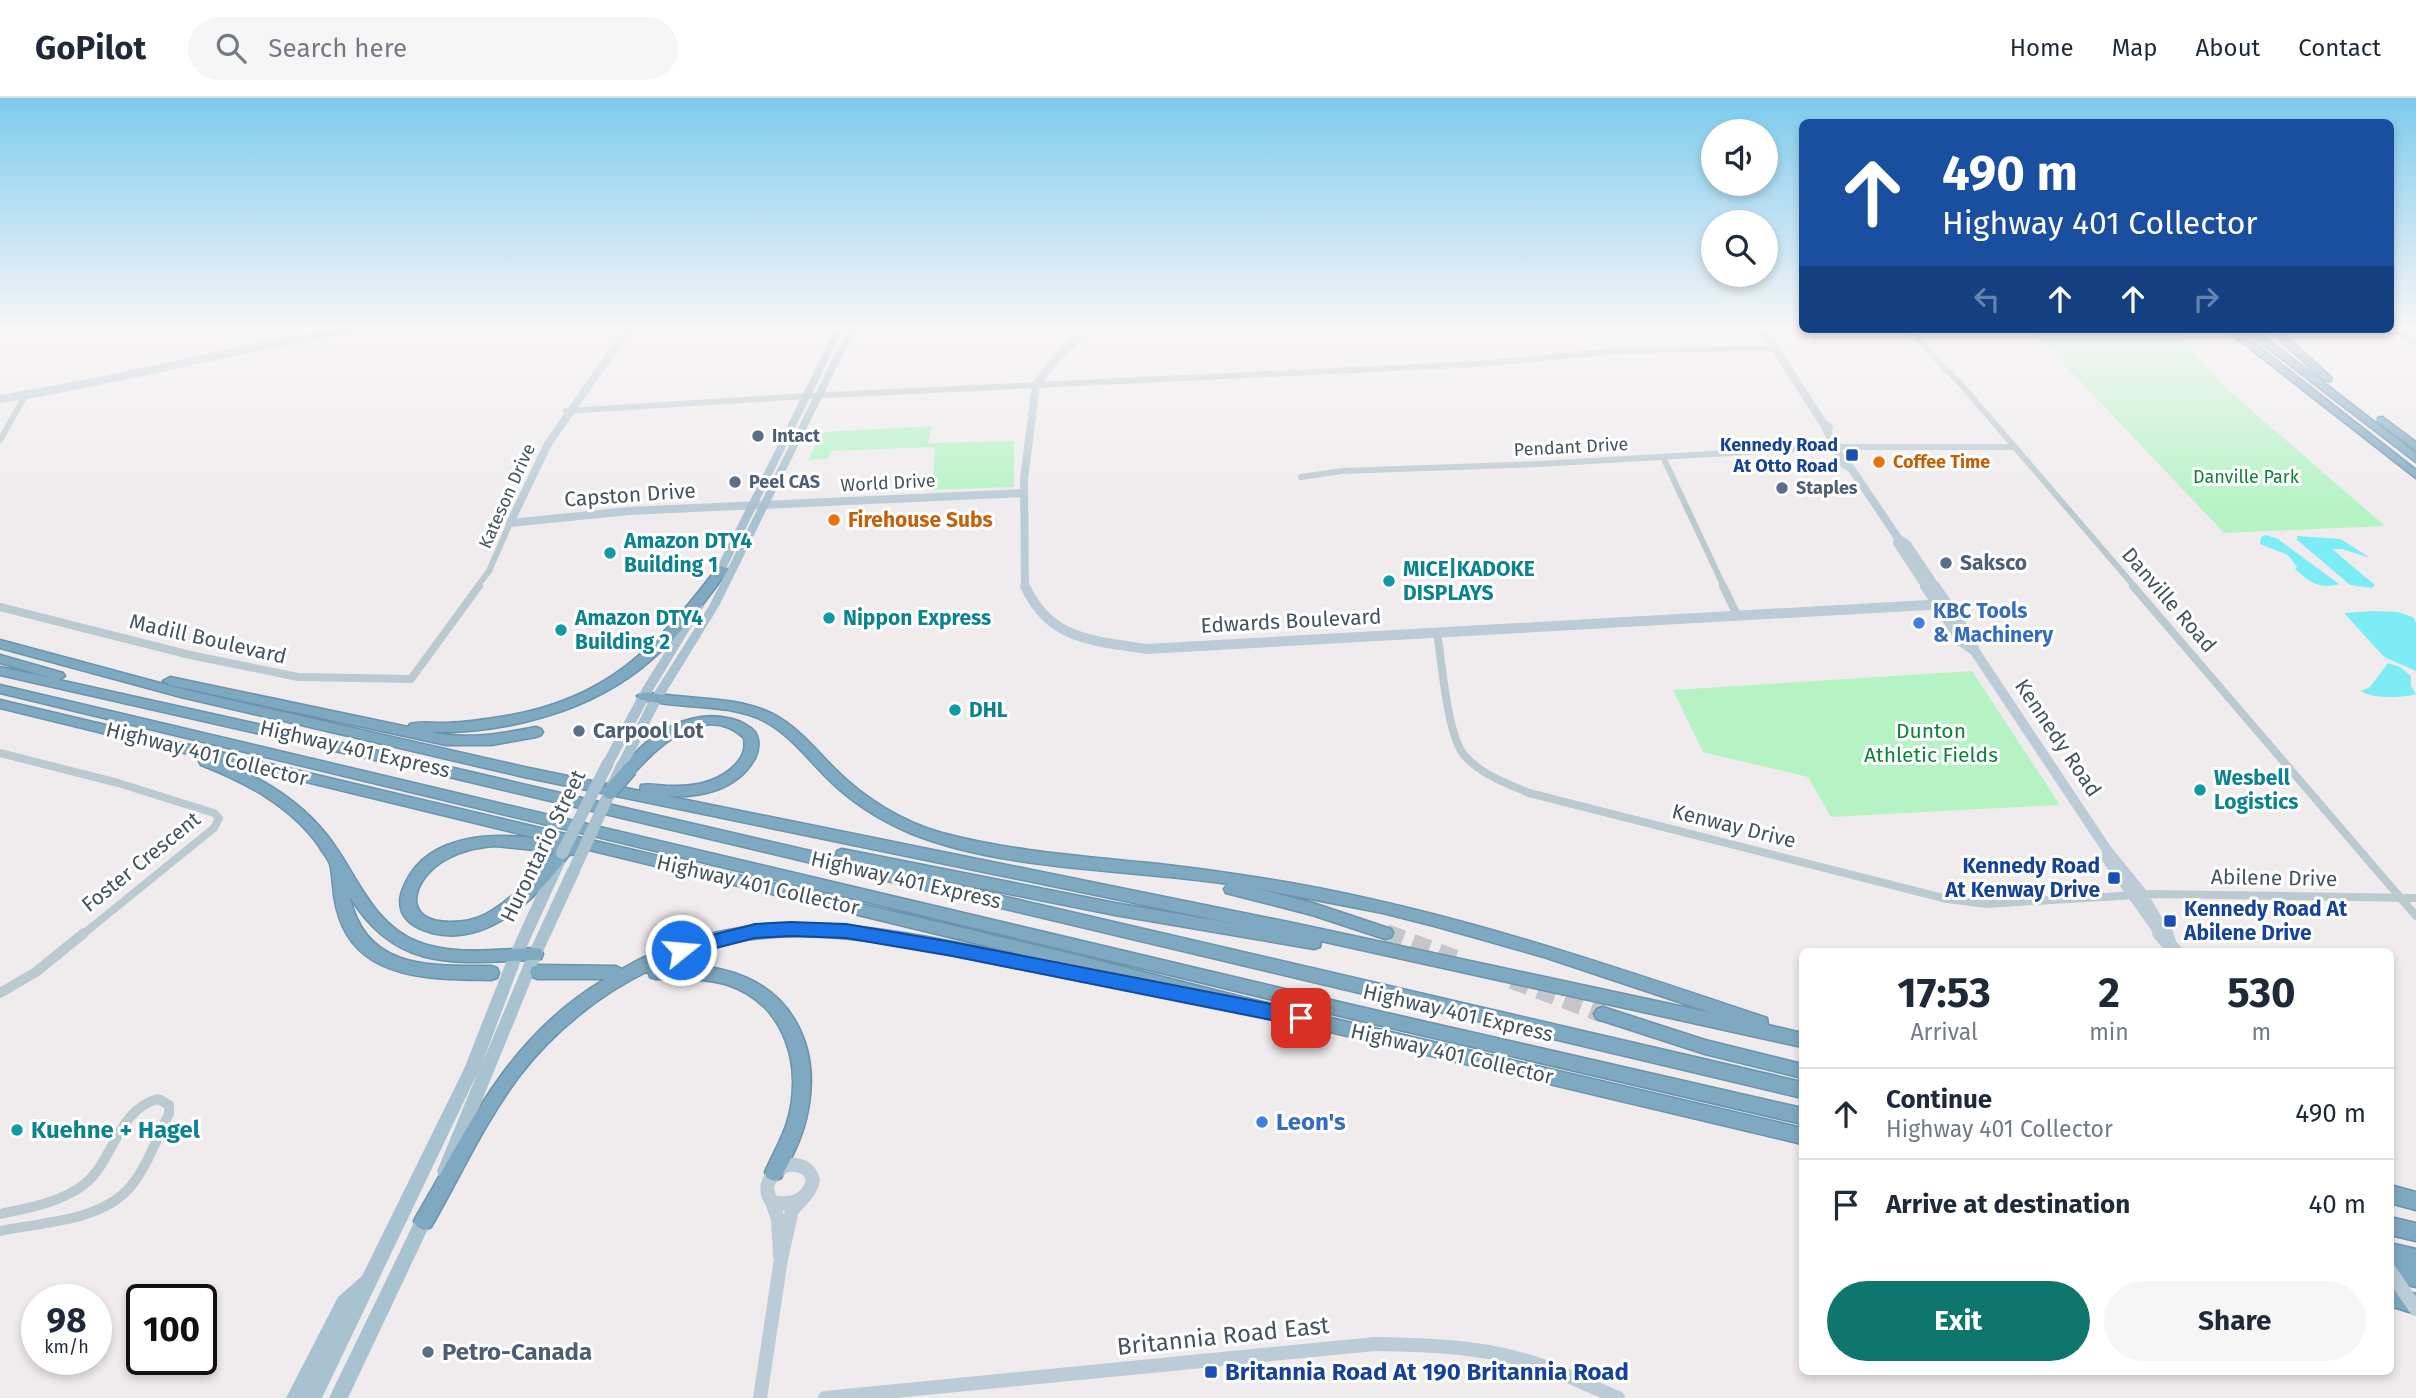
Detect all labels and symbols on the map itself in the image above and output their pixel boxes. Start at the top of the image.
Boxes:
place label: Intact [772,425,821,447]
marker: Intact [750,428,766,444]
street label: Pendant Drive [1513,433,1629,461]
place label: Kennedy Road At Otto Road [1720,434,1838,477]
street label: Kateson Drive [474,440,540,552]
marker: Kennedy Road At Otto Road [1844,447,1860,463]
place label: Coffee Time [1893,451,1990,473]
marker: Coffee Time [1871,454,1887,470]
park label: Danville Park [2193,466,2300,488]
street label: World Drive [840,470,936,496]
place label: Peel CAS [749,471,820,493]
marker: Peel CAS [727,474,743,490]
street label: Capston Drive [563,477,697,513]
place label: Staples [1796,477,1858,499]
marker: Staples [1774,480,1790,496]
place label: Firehouse Subs [848,507,993,533]
marker: Firehouse Subs [826,512,842,528]
place label: Amazon DTY4 Building 1 [623,528,752,578]
street label: Danville Road [2116,542,2222,658]
marker: Amazon DTY4 Building 1 [602,545,618,561]
place label: Saksco [1960,550,2027,576]
marker: Saksco [1938,555,1954,571]
place label: MICE|KADOKE DISPLAYS [1403,556,1535,606]
marker: MICE|KADOKE DISPLAYS [1381,573,1397,589]
place label: KBC Tools & Machinery [1933,598,2053,648]
street label: Edwards Boulevard [1200,603,1382,639]
place label: Amazon DTY4 Building 2 [574,605,703,655]
place label: Nippon Express [843,605,991,631]
street label: Madill Boulevard [127,608,289,670]
marker: Nippon Express [821,610,837,626]
marker: KBC Tools & Machinery [1911,615,1927,631]
marker: Amazon DTY4 Building 2 [553,622,569,638]
street label: Kennedy Road [2009,674,2107,802]
place label: DHL [969,697,1008,723]
marker: DHL [947,702,963,718]
street label: Highway 401 Express [257,714,453,784]
street label: Highway 401 Collector [103,716,311,792]
place label: Carpool Lot [593,718,705,744]
park label: Dunton Athletic Fields [1864,718,1998,768]
marker: Carpool Lot [571,723,587,739]
street label: Hurontario Street [495,765,591,926]
place label: Wesbell Logistics [2214,765,2298,815]
marker: Wesbell Logistics [2192,782,2208,798]
street label: Kenway Drive [1669,798,1799,854]
street label: Foster Crescent [76,806,206,918]
street label: Highway 401 Express [808,845,1004,915]
street label: Highway 401 Collector [654,849,862,921]
place label: Kennedy Road At Kenway Drive [1944,853,2100,903]
street label: Abilene Drive [2211,864,2337,892]
marker: Kennedy Road At Kenway Drive [2106,870,2122,886]
place label: Kennedy Road At Abilene Drive [2183,896,2348,946]
position arrow [644,913,718,987]
marker: Kennedy Road At Abilene Drive [2162,913,2178,929]
street label: Highway 401 Express [1360,978,1556,1048]
pin [1271,988,1331,1048]
street label: Highway 401 Collector [1348,1018,1556,1090]
place label: Leon's [1276,1108,1346,1136]
marker: Leon's [1254,1114,1270,1130]
place label: Kuehne + Hagel [31,1116,201,1144]
marker: Kuehne + Hagel [9,1122,25,1138]
speed limit sign: 100 [126,1284,217,1375]
street label: Britannia Road East [1115,1311,1331,1361]
place label: Petro-Canada [442,1338,592,1366]
marker: Petro-Canada [420,1344,436,1360]
place label: Britannia Road At 190 Britannia Road [1225,1358,1629,1386]
marker: Britannia Road At 190 Britannia Road [1203,1364,1219,1380]

